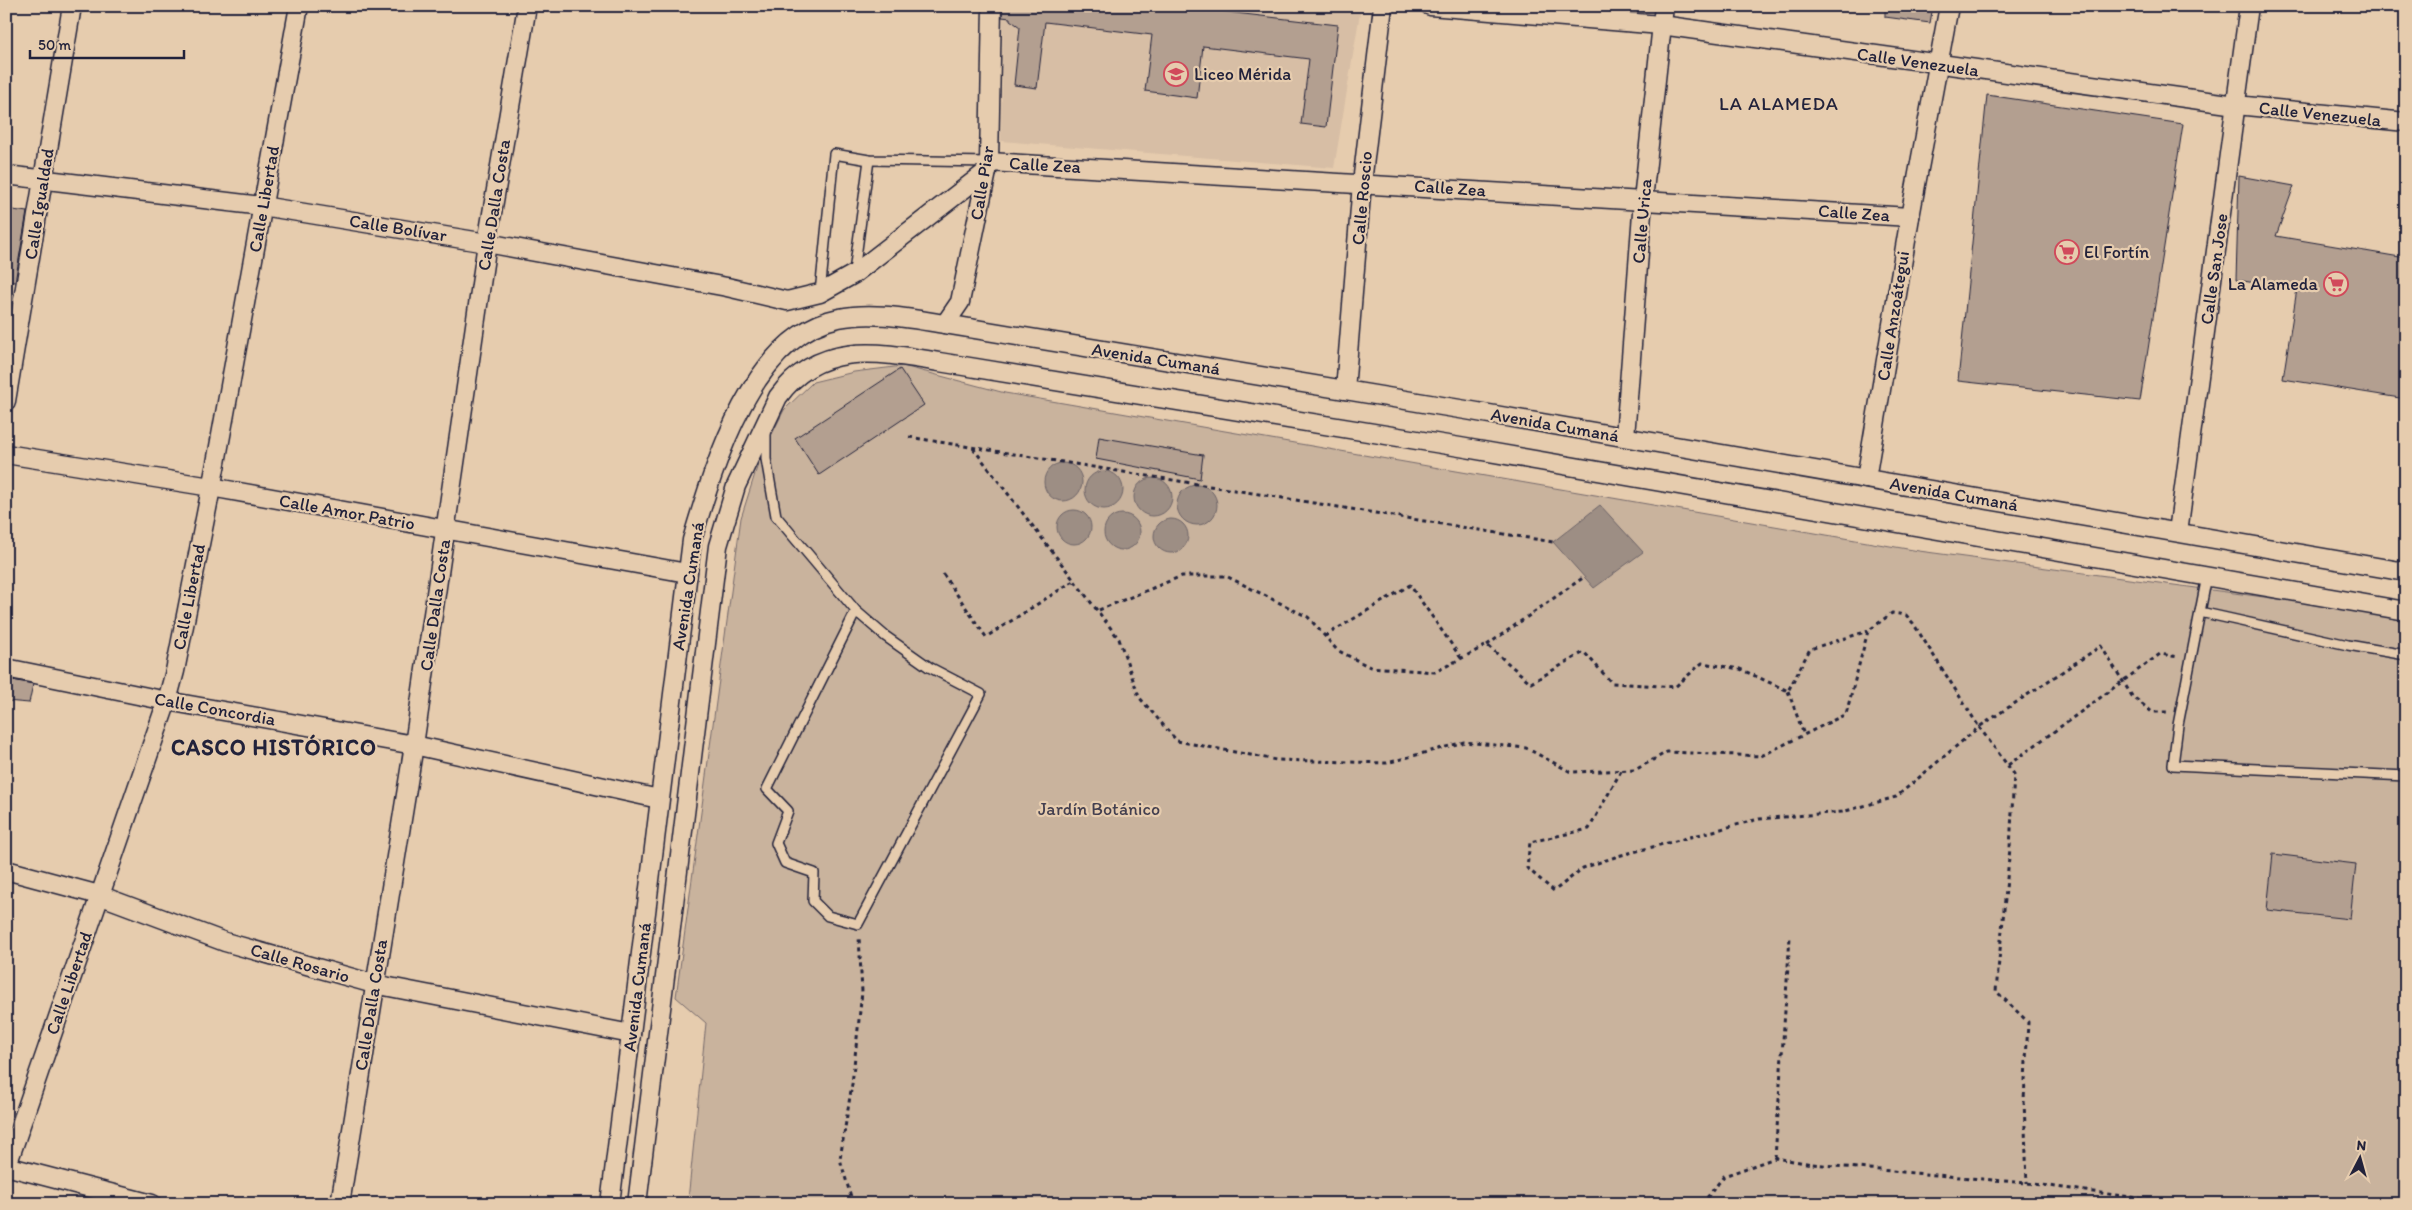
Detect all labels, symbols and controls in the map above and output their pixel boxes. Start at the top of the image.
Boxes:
scale bar [30,28,184,60]
text: 50 m [38,36,71,54]
street label: Calle Venezuela [1856,43,1981,82]
school or university icon: Liceo Mérida [1163,61,1189,87]
place label: Liceo Mérida [1194,63,1291,85]
district label: LA ALAMEDA [1719,92,1839,115]
street label: Calle Venezuela [2258,97,2383,131]
street label: Calle Dalla Costa [473,137,515,272]
street label: Calle Piar [965,143,999,222]
street label: Calle Libertad [244,144,284,254]
street label: Calle Igualdad [19,147,59,261]
street label: Calle Roscio [1347,150,1377,246]
street label: Calle Zea [1008,152,1082,178]
street label: Calle Zea [1413,175,1487,202]
street label: Calle Urica [1627,177,1657,264]
street label: Calle Zea [1817,200,1891,227]
street label: Calle Bolívar [348,209,449,247]
street label: Calle San Jose [2195,212,2233,326]
supermarket icon: El Fortín [2054,239,2080,265]
place label: El Fortín [2084,241,2149,263]
street label: Calle Anzoátegui [1872,249,1914,383]
supermarket icon: La Alameda [2323,271,2349,297]
place label: La Alameda [2228,273,2319,295]
street label: Avenida Cumaná [1090,338,1222,380]
street label: Avenida Cumaná [1489,403,1621,447]
street label: Avenida Cumaná [1888,472,2020,516]
street label: Calle Amor Patrio [277,489,417,535]
street label: Avenida Cumaná [667,520,709,652]
street label: Calle Dalla Costa [415,537,455,672]
street label: Calle Libertad [168,542,210,652]
street label: Calle Concordia [153,687,278,731]
district label: CASCO HISTÓRICO [171,734,377,761]
park label: Jardín Botánico [1038,798,1160,820]
street label: Avenida Cumaná [618,921,656,1053]
street label: Calle Libertad [41,928,97,1038]
street label: Calle Dalla Costa [350,937,392,1072]
street label: Calle Rosario [248,938,352,988]
north arrow [2334,1132,2384,1182]
text: N [2356,1137,2367,1155]

